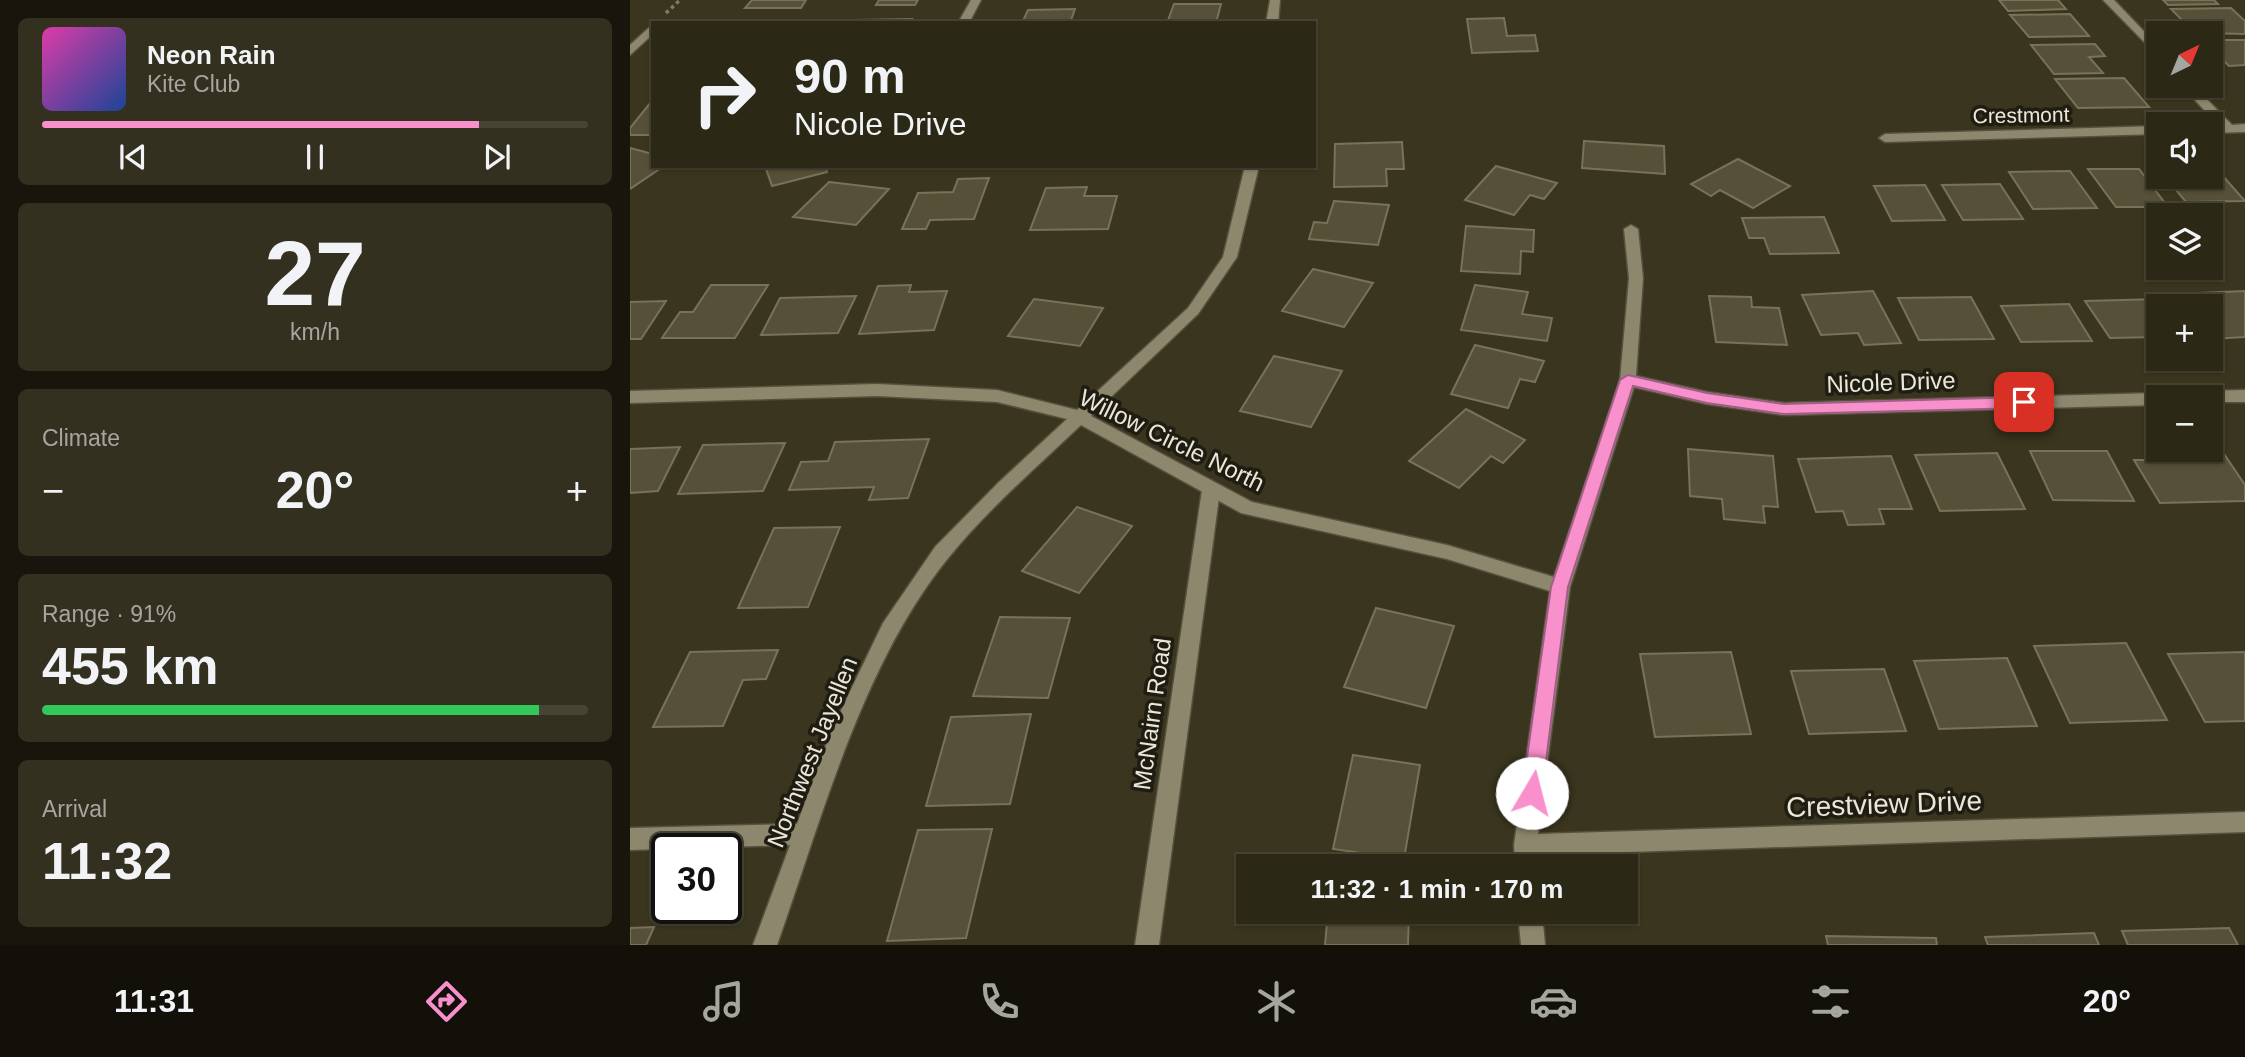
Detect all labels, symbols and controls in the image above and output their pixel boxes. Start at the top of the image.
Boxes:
north arrow [2146,21,2222,98]
map controls [2146,21,2223,462]
text: Neon Rain [147,40,276,70]
icon: right [679,49,770,140]
text: 90 m [794,49,906,103]
text: Kite Club [147,71,240,97]
street label: Crestmont [1972,103,2070,127]
text: Nicole Drive [794,106,966,142]
button: sound [2146,112,2223,189]
icon: previous [114,138,152,176]
icon: pause [296,138,334,176]
icon: next [478,138,516,176]
button: layers [2146,203,2223,280]
text: 27 [264,223,366,324]
button: + [2146,294,2223,371]
text: km/h [290,319,340,345]
street label: Nicole Drive [1826,366,1956,398]
pin [1994,372,2054,432]
street label: Willow Circle North [1075,383,1269,497]
icon: arrive [2005,383,2043,421]
button: − [2146,385,2223,462]
text: Climate [42,425,120,451]
text: 20° [276,461,354,519]
text: − [42,470,64,512]
text: + [566,470,588,512]
text: Range · 91% [42,601,176,627]
street label: McNairn Road [1128,636,1176,792]
text: 455 km [42,637,218,695]
street label: Northwest Jayellen [762,653,862,851]
position arrow [1495,756,1569,830]
street label: Crestview Drive [1786,785,1982,823]
text: Arrival [42,796,107,822]
text: 11:32 [42,832,172,890]
speed limit sign: 30 [651,833,742,924]
text: 11:32 · 1 min · 170 m [1311,874,1563,904]
icon: directions [422,977,471,1026]
icon: music [699,977,748,1026]
icon: phone [975,977,1024,1026]
icon: climate [1252,977,1301,1026]
icon: car [1529,977,1578,1026]
icon: filters [1806,977,1855,1026]
text: 11:31 [114,983,194,1019]
text: 20° [2083,983,2131,1019]

